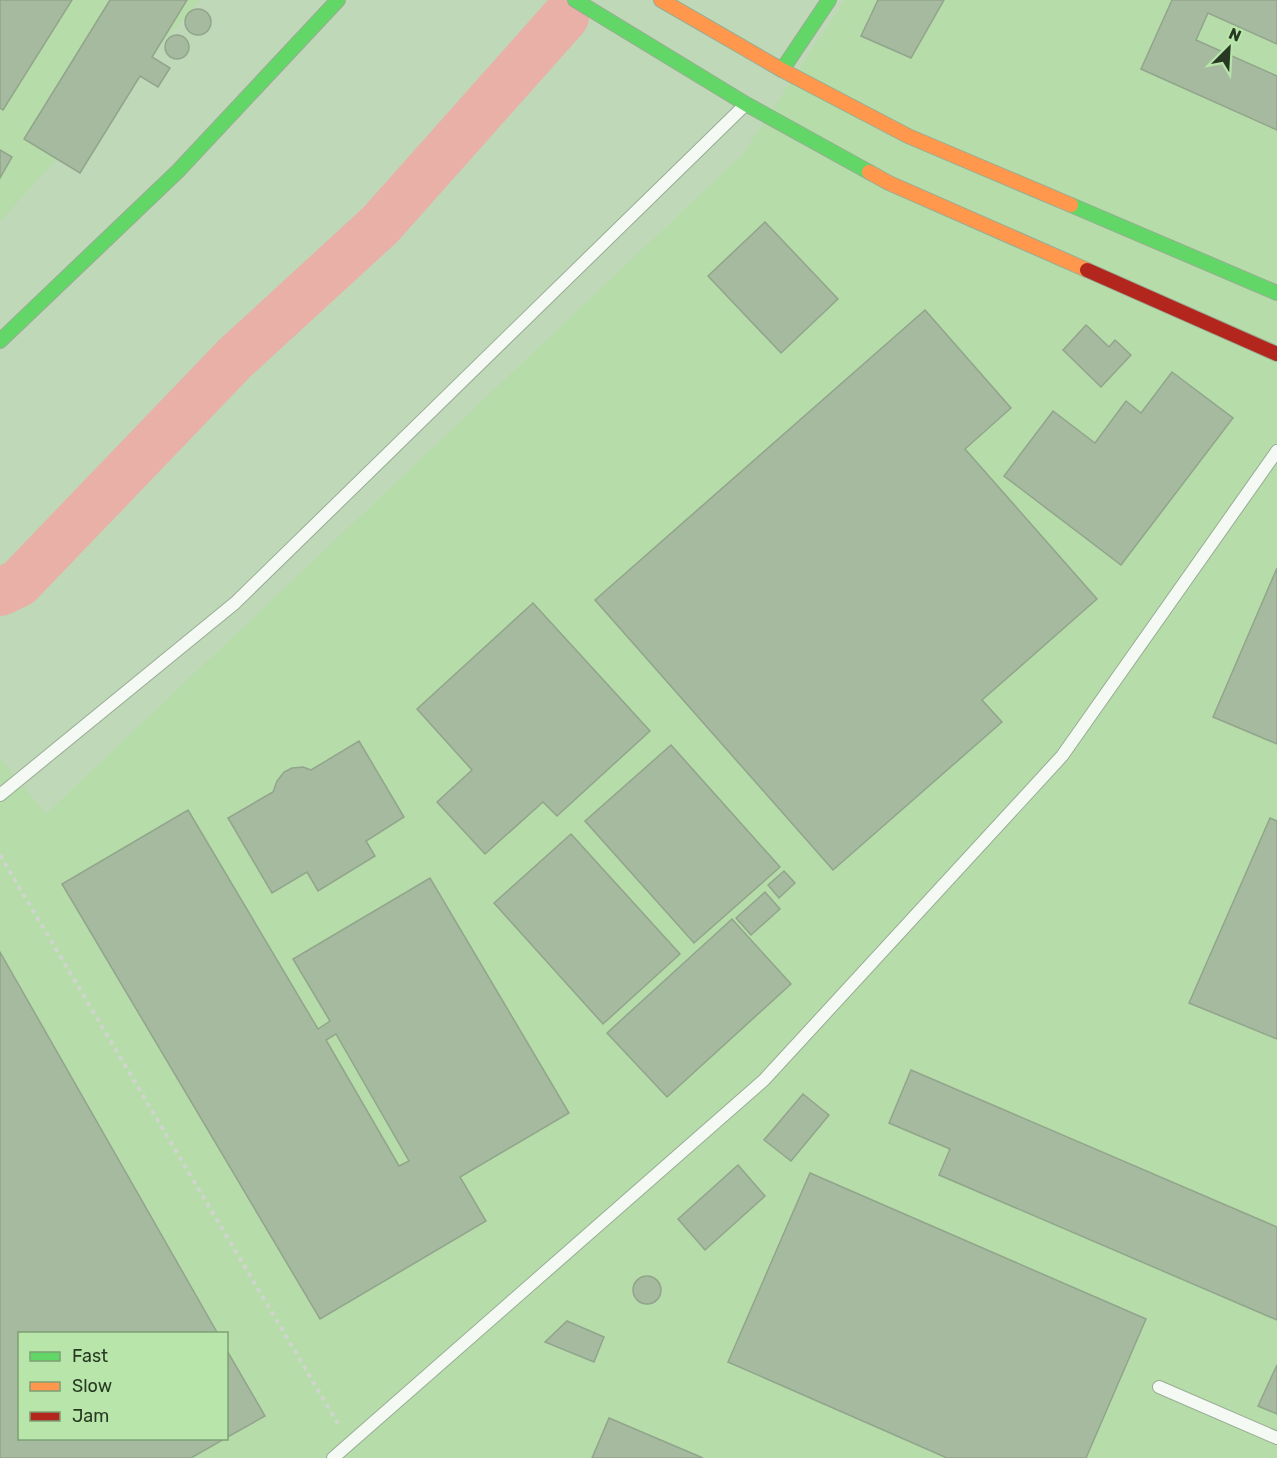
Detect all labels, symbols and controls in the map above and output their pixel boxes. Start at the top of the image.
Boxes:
north arrow [1199,18,1259,78]
text: N [1226,24,1244,46]
legend [18,1332,228,1440]
text: Fast [72,1345,108,1367]
text: Slow [72,1375,112,1397]
text: Jam [72,1405,109,1427]

